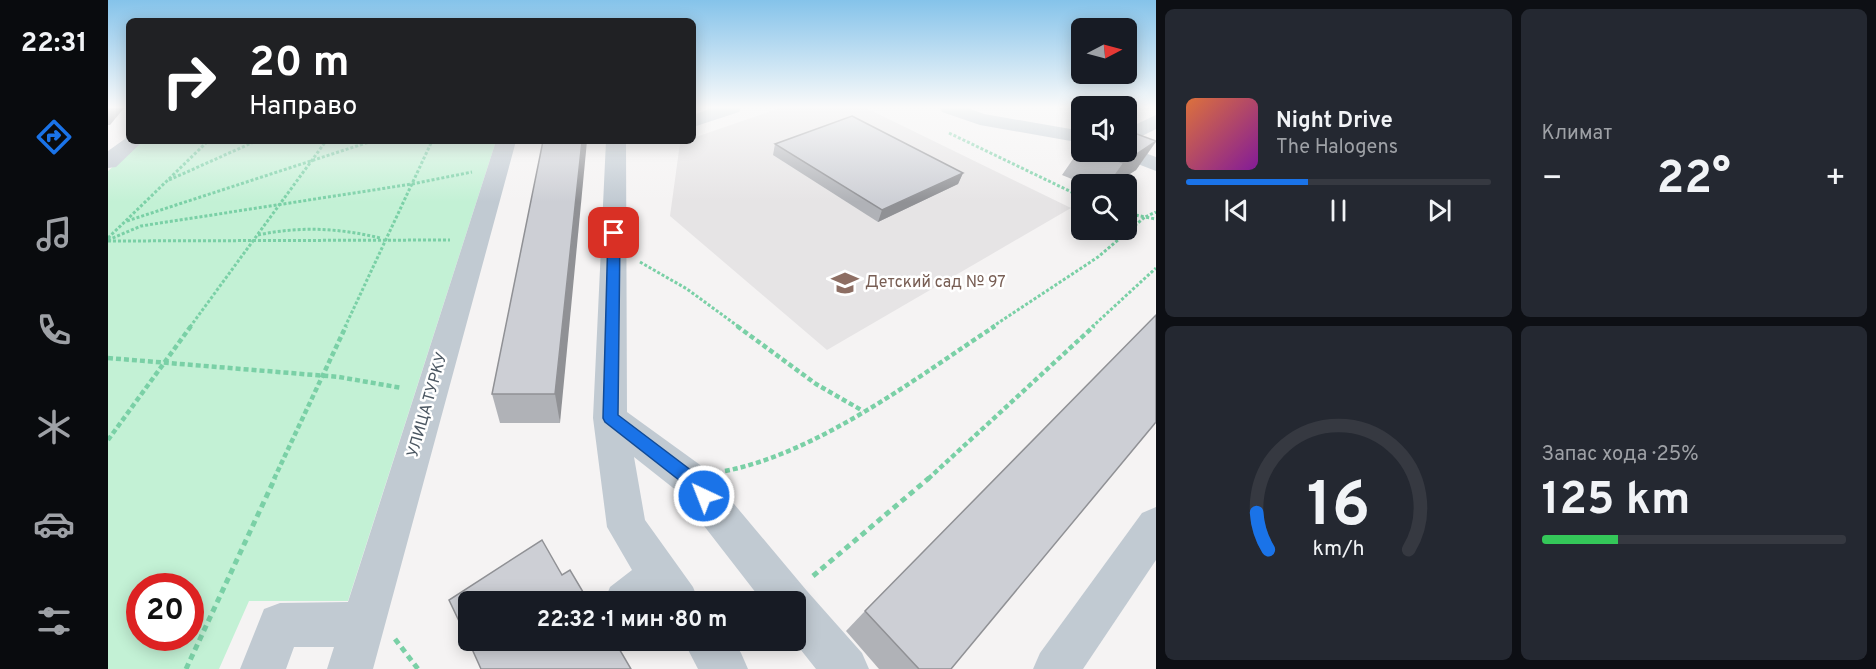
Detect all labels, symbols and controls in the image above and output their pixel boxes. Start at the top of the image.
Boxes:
north arrow [1071,18,1137,84]
map controls [1071,18,1137,240]
text: 22:31 [21,27,87,61]
text: 20 m [249,38,350,91]
icon: right [150,42,228,120]
text: Направо [249,90,357,124]
button: sound [1071,96,1137,162]
text: Night Drive [1276,108,1393,135]
icon: directions [33,116,75,158]
text: Климат [1542,121,1612,147]
text: The Halogens [1276,135,1398,161]
text: 22° [1657,152,1731,209]
text: − [1542,159,1563,201]
text: + [1825,159,1846,201]
button: search [1071,174,1137,240]
icon: previous [1220,194,1253,227]
icon: pause [1322,194,1355,227]
icon: next [1423,194,1456,227]
pin [588,207,639,258]
icon: music [33,213,75,255]
icon: arrive [597,216,630,249]
school or university icon: Детский сад № 97 [830,268,860,298]
place label: Детский сад № 97 [865,273,1006,293]
icon: phone [33,309,75,351]
street label: УЛИЦА ТУРКУ [403,350,453,460]
icon: climate [33,406,75,448]
text: Запас хода · 25% [1542,442,1699,468]
position arrow [672,464,736,528]
text: 16 [1307,469,1370,548]
text: 125 km [1542,473,1690,530]
icon: car [33,503,75,545]
text: km/h [1312,536,1364,563]
speed limit sign: 20 [126,573,204,651]
icon: filters [33,600,75,642]
text: 22:32 · 1 мин · 80 m [537,607,727,634]

